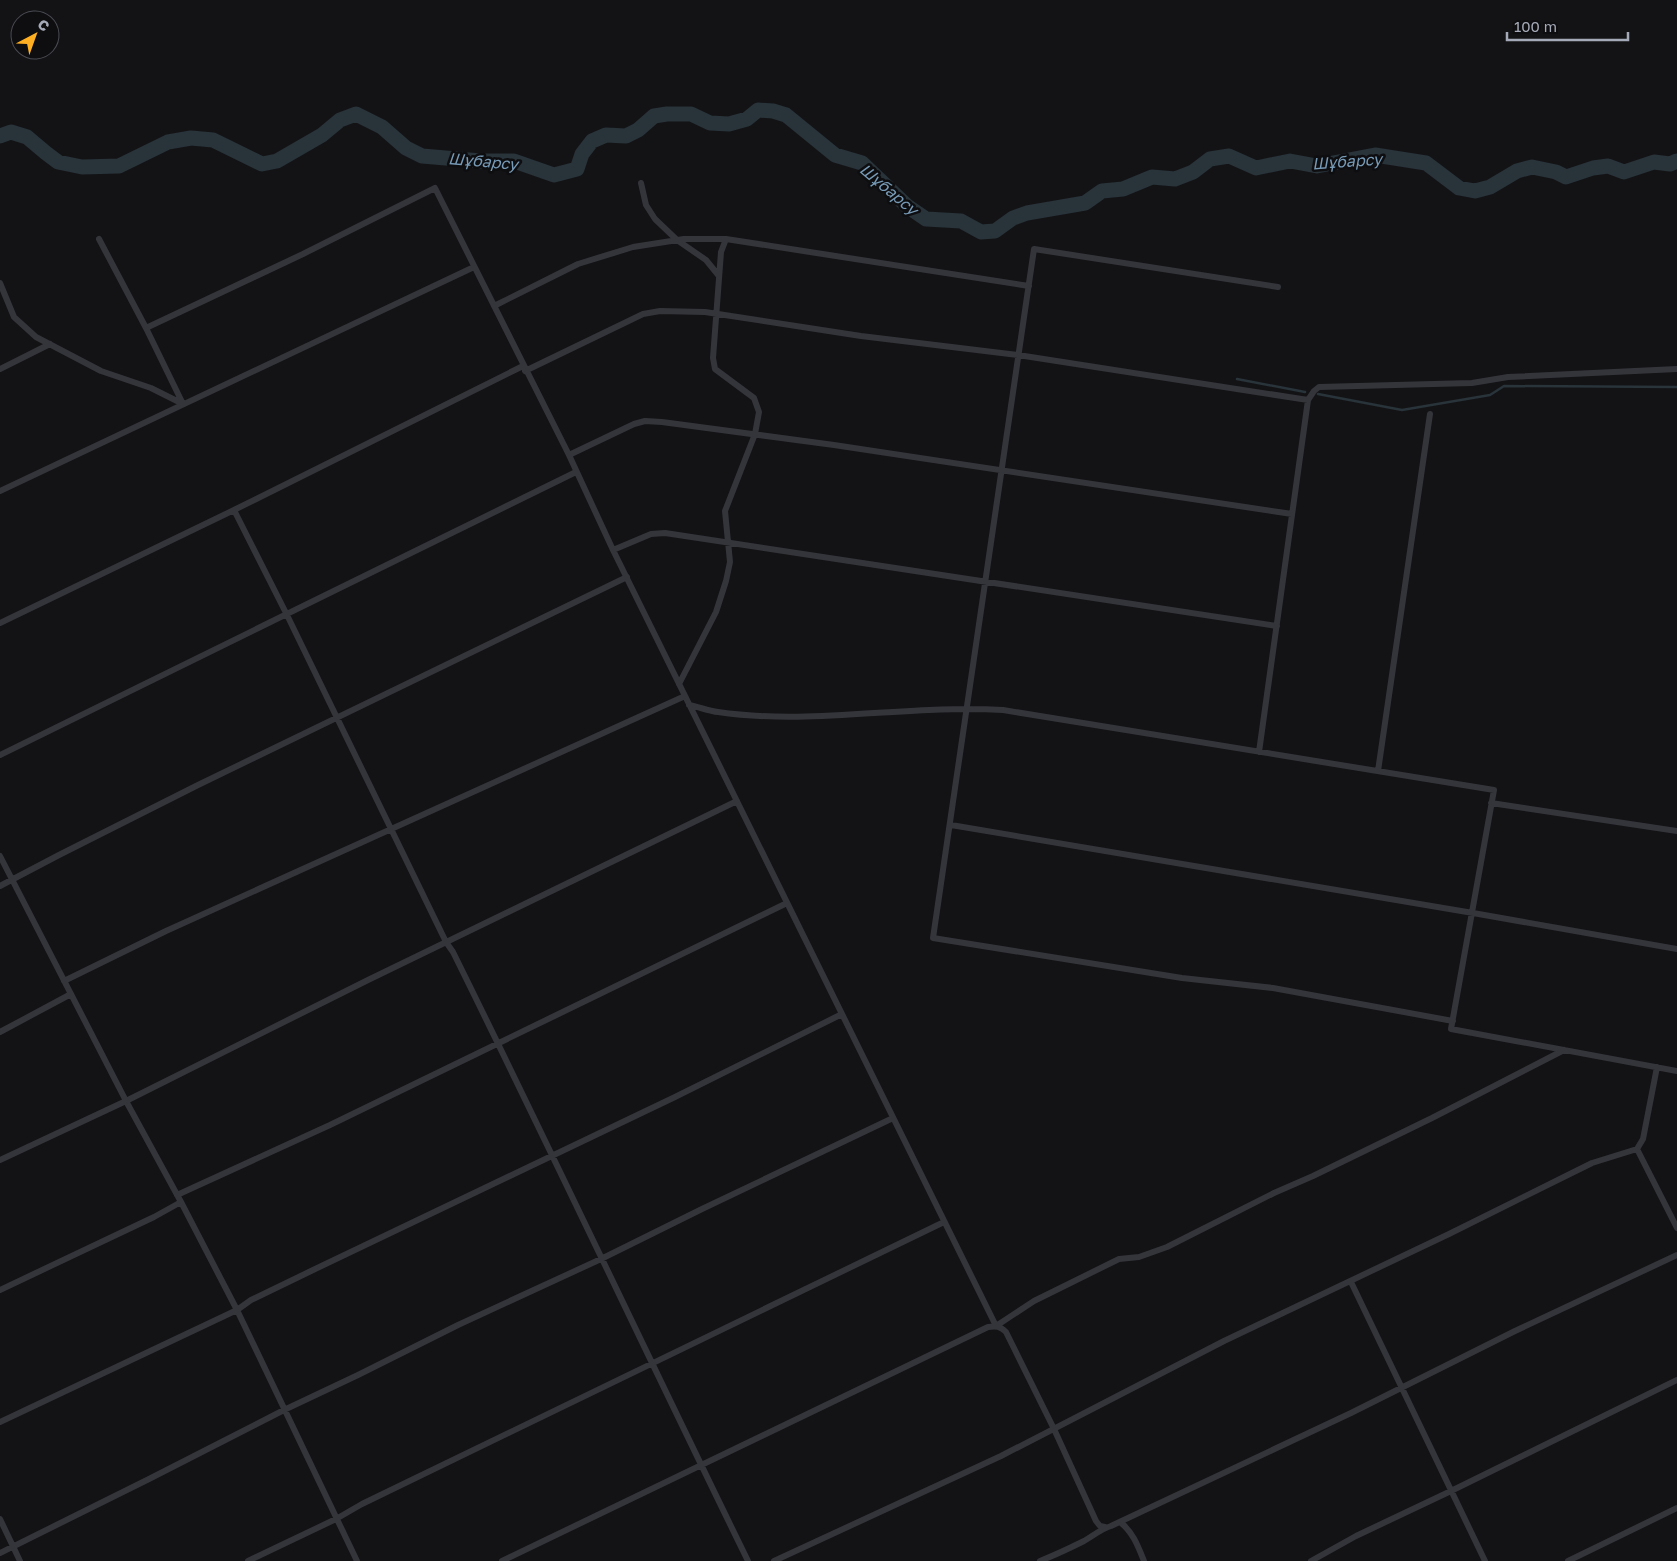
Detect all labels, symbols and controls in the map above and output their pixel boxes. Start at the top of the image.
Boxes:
north arrow [10,10,60,60]
scale bar [1507,10,1628,42]
text: С [35,15,53,35]
text: 100 m [1514,17,1557,35]
water label: Шұбарсу [447,148,521,174]
water label: Шұбарсу [1311,148,1385,173]
water label: Шұбарсу [856,159,924,220]

